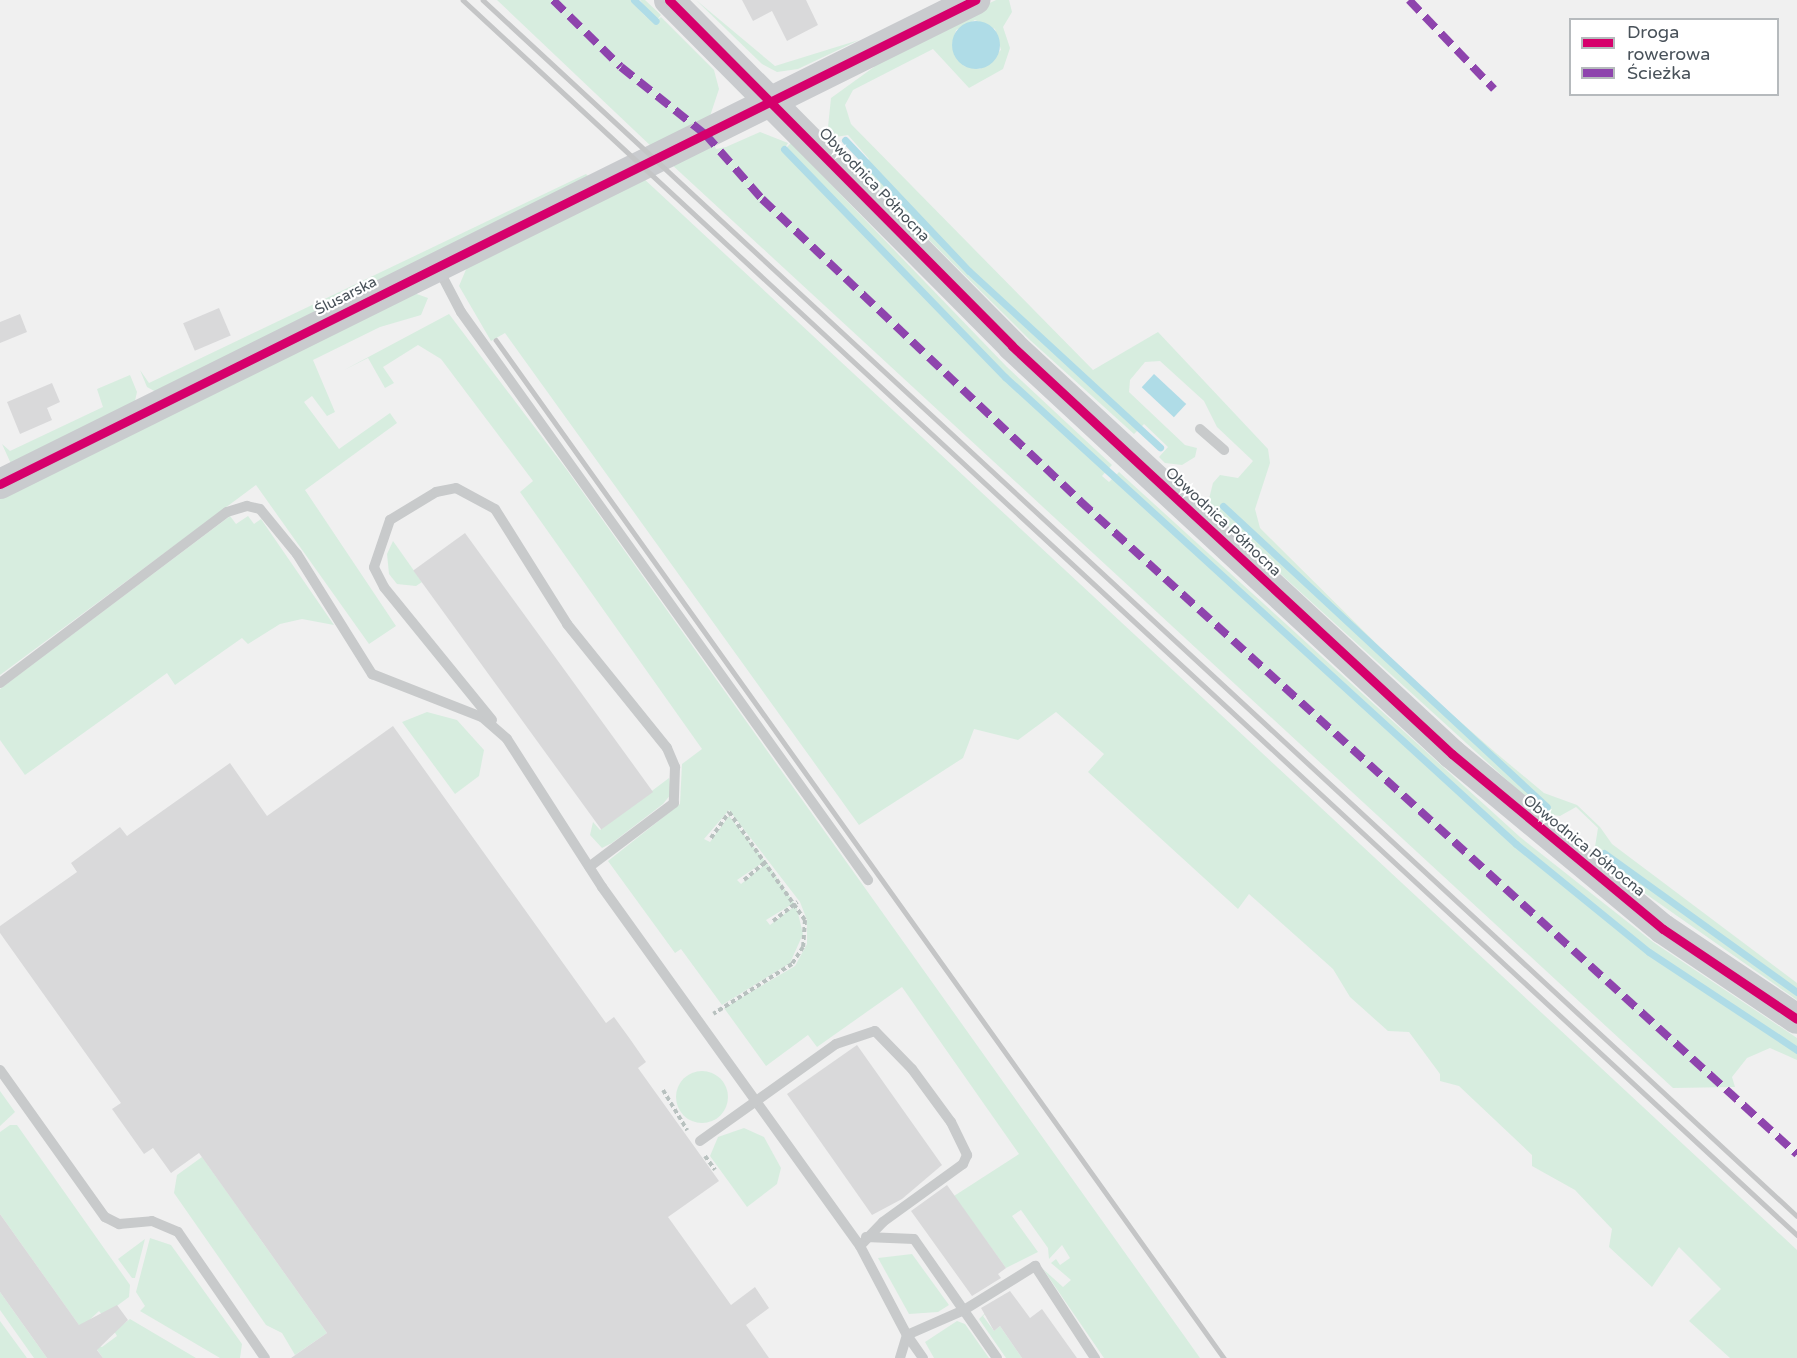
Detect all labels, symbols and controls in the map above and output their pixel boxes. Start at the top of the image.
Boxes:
legend [1569,18,1779,96]
text: Droga rowerowa [1627,21,1710,65]
text: Ścieżka [1627,62,1691,84]
street label: Obwodnica Północna [815,124,933,246]
street label: Ślusarska [312,273,380,319]
street label: Obwodnica Północna [1161,464,1285,580]
street label: Obwodnica Północna [1519,791,1649,901]

